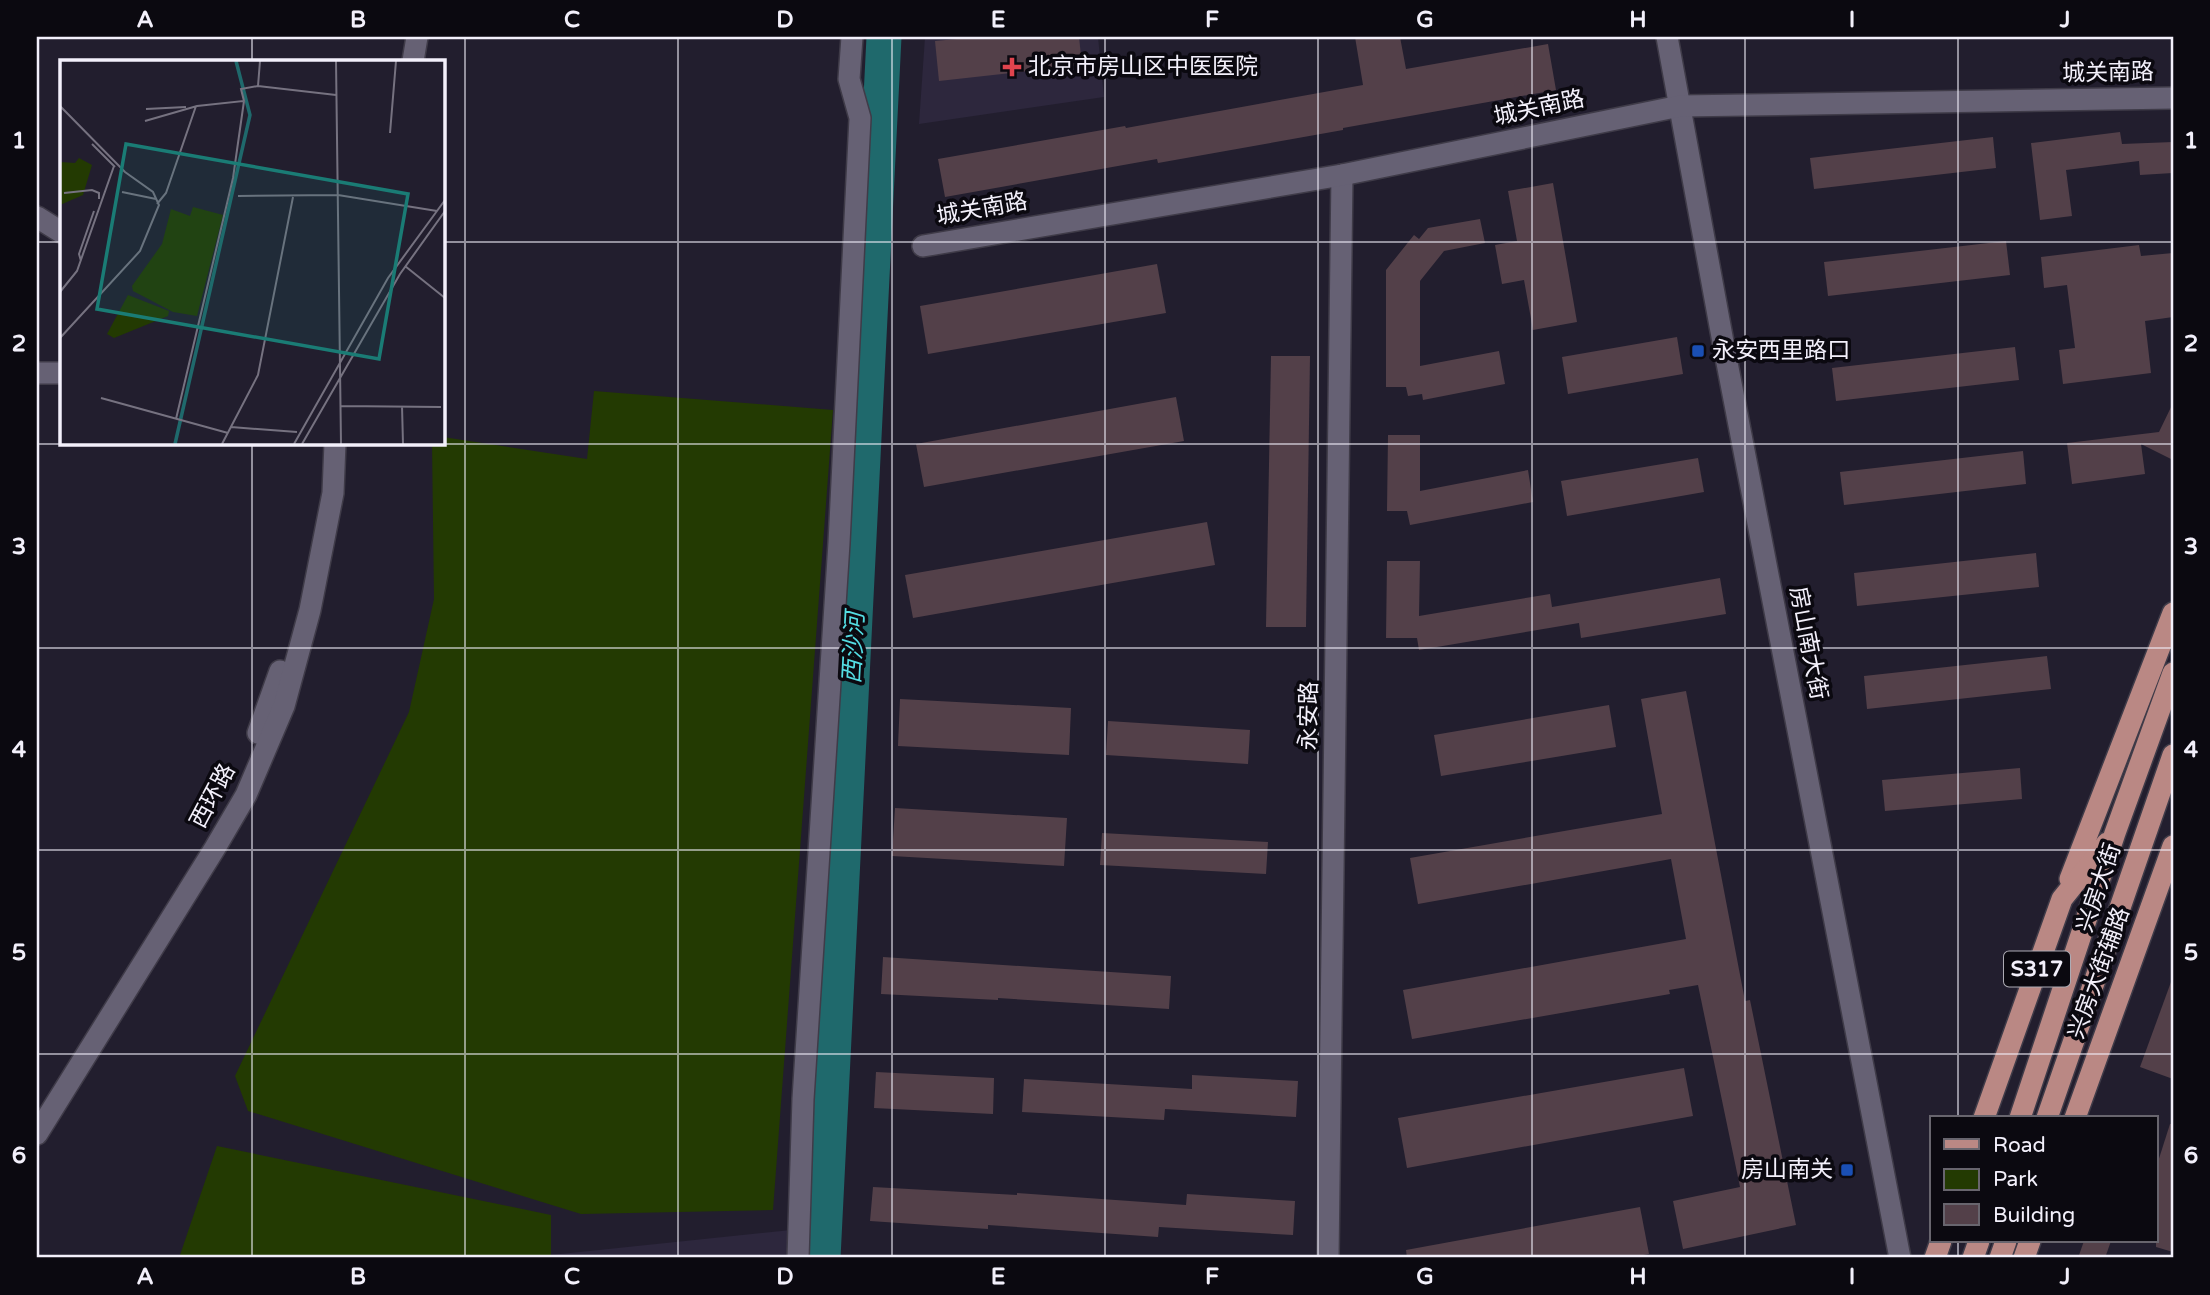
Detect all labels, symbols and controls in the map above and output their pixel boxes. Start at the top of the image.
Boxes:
text: A [136,6,154,34]
text: B [350,6,366,34]
text: C [564,6,580,34]
text: D [776,6,794,34]
text: E [991,6,1005,34]
text: F [1205,6,1219,34]
text: G [1416,6,1434,34]
text: H [1629,6,1647,34]
text: I [1849,6,1855,34]
text: J [2059,6,2070,34]
place label: 北京市房山区中医医院 [1028,53,1258,81]
marker: 北京市房山区中医医院 [1002,57,1022,77]
street label: 城关南路 [2062,58,2154,88]
inset map [60,60,444,444]
street label: 城关南路 [1491,85,1587,131]
text: 1 [12,127,26,155]
text: 1 [2184,127,2198,155]
street label: 城关南路 [934,187,1030,231]
text: 2 [12,330,26,358]
text: 2 [2184,330,2198,358]
place label: 永安西里路口 [1712,337,1850,365]
marker: 永安西里路口 [1690,343,1706,359]
text: 3 [12,533,26,561]
text: 3 [2184,533,2198,561]
street label: 房山南大街 [1783,584,1833,702]
water label: 西沙河 [838,607,871,685]
street label: 永安路 [1294,681,1324,751]
text: 4 [12,736,27,764]
text: 4 [2184,736,2199,764]
street label: 西环路 [184,759,242,833]
street label: 兴房大街 [2071,840,2127,936]
street label: 兴房大街辅路 [2062,903,2136,1043]
text: 5 [12,939,26,967]
text: 5 [2184,939,2198,967]
road number: S317 [2004,951,2070,986]
legend [1930,1116,2158,1242]
text: Road [1993,1133,2046,1158]
text: 6 [12,1142,26,1170]
text: 6 [2184,1142,2198,1170]
place label: 房山南关 [1741,1156,1833,1184]
marker: 房山南关 [1839,1162,1855,1178]
text: Park [1993,1167,2038,1192]
text: Building [1993,1203,2075,1228]
text: A [136,1263,154,1291]
text: B [350,1263,366,1291]
text: C [564,1263,580,1291]
text: D [776,1263,794,1291]
text: E [991,1263,1005,1291]
text: F [1205,1263,1219,1291]
text: G [1416,1263,1434,1291]
text: H [1629,1263,1647,1291]
text: I [1849,1263,1855,1291]
text: J [2059,1263,2070,1291]

